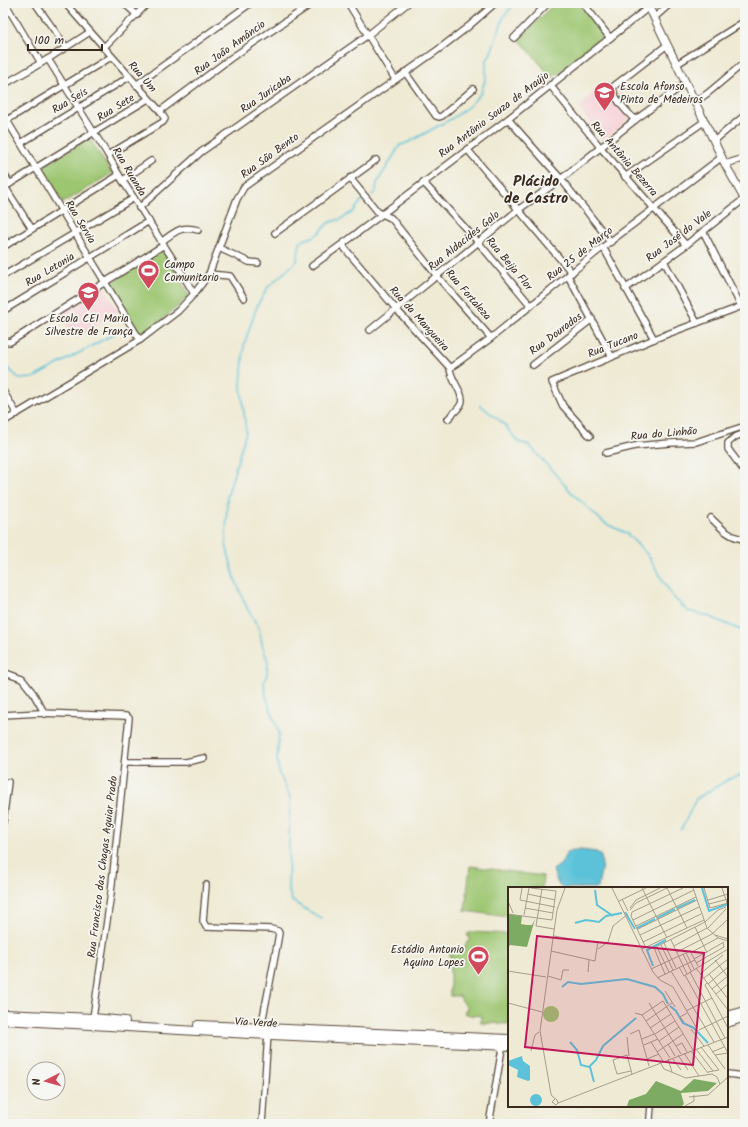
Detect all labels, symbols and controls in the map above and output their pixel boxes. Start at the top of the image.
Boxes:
street label: Rua João Amâncio [190,16,270,80]
scale bar [28,26,102,52]
text: 100 m [34,31,65,50]
street label: Rua Um [123,57,161,97]
street label: Rua Antônio Souza de Araújo [435,67,553,163]
street label: Rua Juricaba [237,70,295,118]
place label: Escola Afonso Pinto de Medeiros [620,78,703,109]
school or university icon: Escola Afonso Pinto de Medeiros [591,80,617,113]
street label: Rua Seis [48,83,92,119]
street label: Rua Sete [94,89,138,127]
street label: Rua Antônia Bezerra [586,117,662,201]
street label: Rua São Bento [237,129,303,183]
street label: Rua Ruanda [107,144,151,200]
district label: Plácido de Castro [504,170,568,211]
street label: Rua Servia [60,197,100,247]
street label: Rua José do Vale [642,205,716,267]
street label: Rua Aldacides Galo [424,206,504,276]
street label: Rua 25 de Março [543,222,617,286]
street label: Rua Beija Flor [481,233,538,296]
street label: Rua Letonia [22,248,78,292]
place label: Campo Comunitario [164,256,219,287]
sports icon: Campo Comunitario [136,258,162,291]
street label: Rua Fortaleza [441,265,495,325]
school or university icon: Escola CEI Maria Silvestre de França [76,280,102,313]
street label: Rua da Mangueira [385,282,453,356]
street label: Rua Dourados [526,308,587,360]
place label: Escola CEI Maria Silvestre de França [45,310,133,341]
street label: Rua Tucano [585,327,641,363]
street label: Rua do Linhão [630,422,698,446]
street label: Rua Francisco das Chagas Aguiar Prado [83,775,123,959]
inset map [508,887,728,1107]
place label: Estádio Antonio Aquino Lopes [391,941,464,972]
sports icon: Estádio Antonio Aquino Lopes [466,943,492,976]
street label: Via Verde [234,1013,278,1033]
north arrow [26,1061,66,1101]
text: N [28,1077,46,1086]

